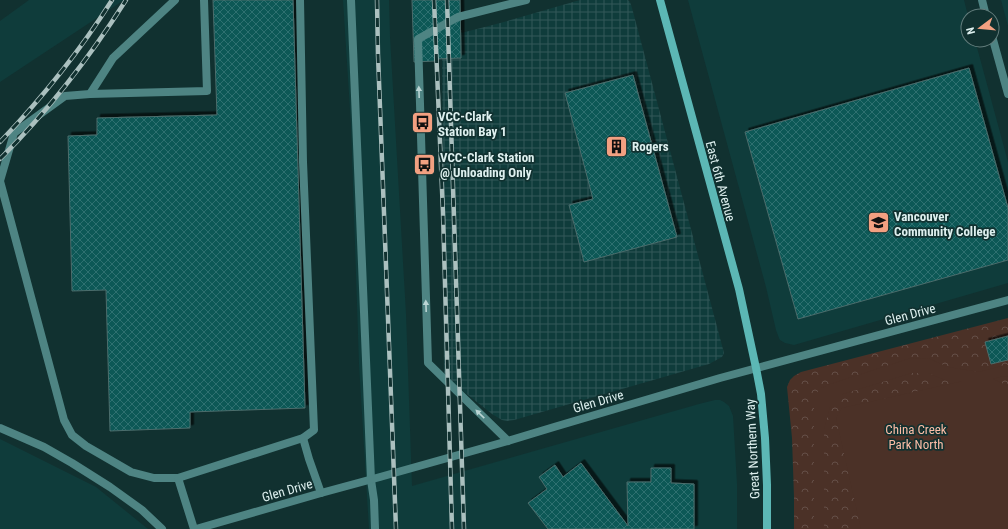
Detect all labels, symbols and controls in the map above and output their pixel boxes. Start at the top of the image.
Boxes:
north arrow [960,8,1000,48]
text: N [964,25,978,36]
one-way arrow [416,86,423,98]
place label: VCC-Clark Station Bay 1 [438,109,507,139]
bus stop icon: VCC-Clark Station Bay 1 [410,110,436,136]
building icon: Rogers [603,133,629,159]
place label: Rogers [632,139,669,154]
street label: East 6th Avenue [703,139,738,223]
place label: VCC-Clark Station @ Unloading Only [440,150,535,180]
bus stop icon: VCC-Clark Station @ Unloading Only [411,151,437,177]
place label: Vancouver Community College [894,209,995,239]
school or university icon: Vancouver Community College [865,210,891,236]
one-way arrow [423,300,430,312]
street label: Glen Drive [883,301,937,328]
street label: Glen Drive [571,387,625,416]
street label: Great Northern Way [742,398,763,499]
one-way arrow [475,409,485,419]
park label: China Creek Park North [885,422,947,452]
street label: Glen Drive [260,476,314,505]

